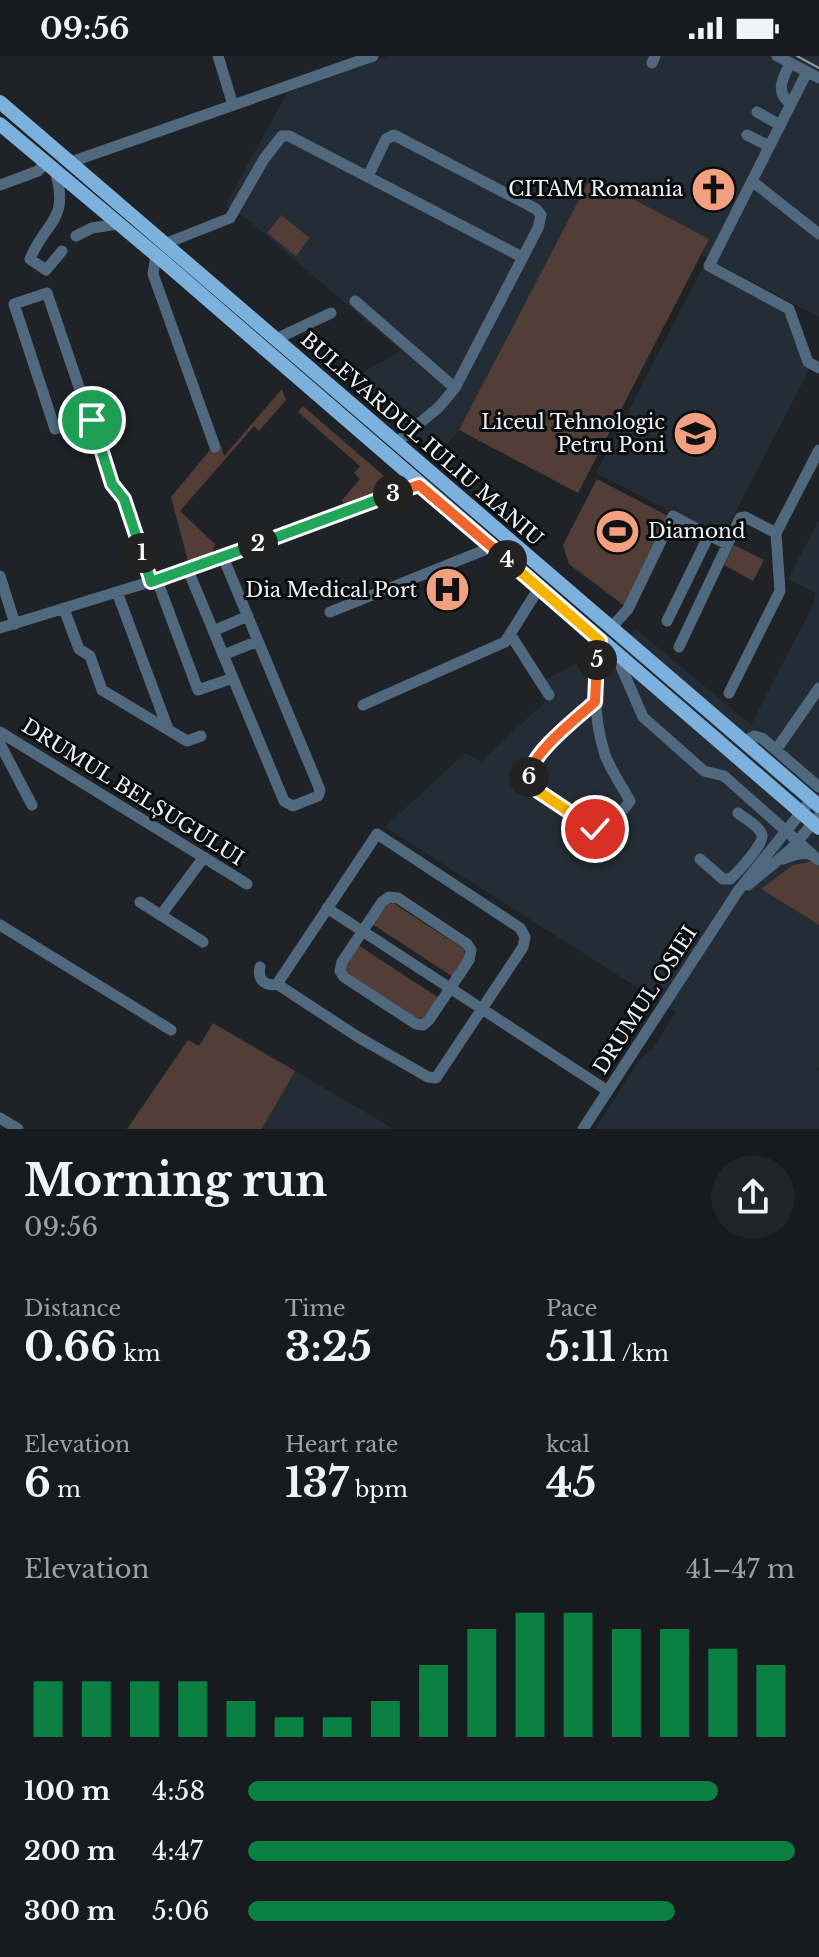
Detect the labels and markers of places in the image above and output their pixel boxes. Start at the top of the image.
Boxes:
church icon: CITAM Romania [690,165,738,213]
place label: CITAM Romania [508,177,684,201]
pin [58,386,126,454]
school or university icon: Liceul Tehnologic Petru Poni [672,409,720,457]
place label: Liceul Tehnologic Petru Poni [481,410,665,457]
pin: 3 [373,474,413,514]
sports icon: Diamond [593,507,641,555]
place label: Diamond [648,519,745,543]
pin: 2 [238,524,278,564]
pin: 1 [122,533,162,573]
pin: 4 [487,540,527,580]
hospital icon: Dia Medical Port [424,566,472,614]
place label: Dia Medical Port [245,578,417,602]
pin: 5 [577,640,617,680]
pin: 6 [509,757,549,797]
pin [561,795,629,863]

